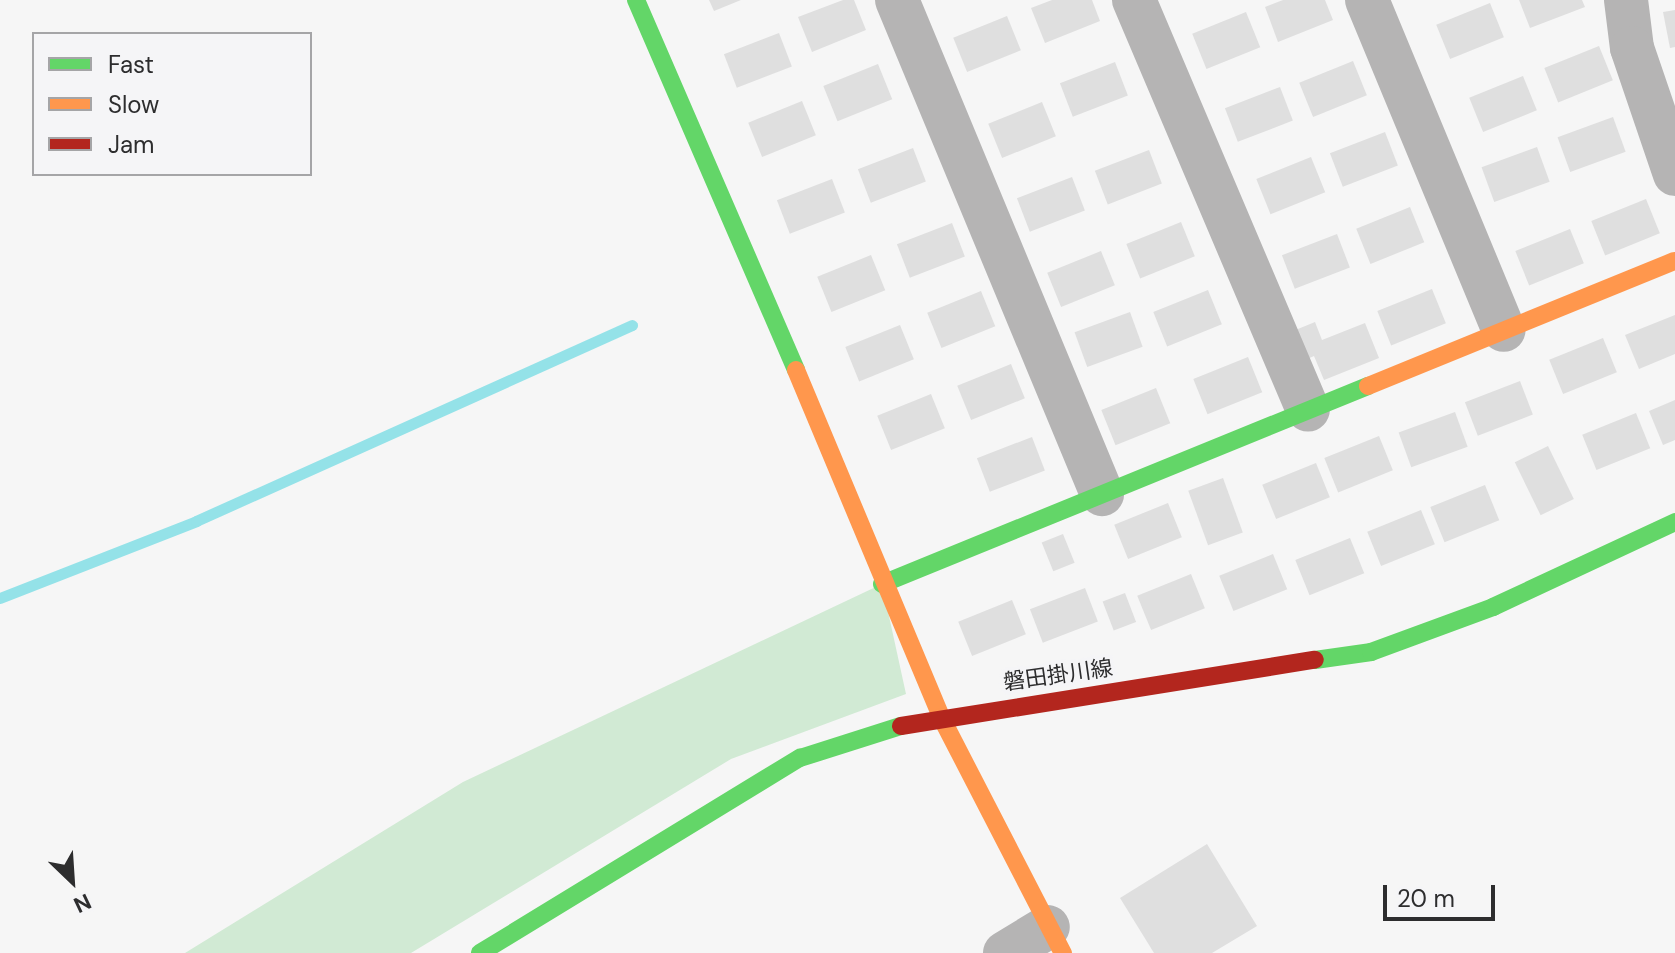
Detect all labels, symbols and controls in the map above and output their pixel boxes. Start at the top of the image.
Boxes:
legend [32,32,312,176]
text: Fast [108,49,154,80]
text: Slow [108,89,159,120]
text: Jam [108,129,154,160]
street label: 磐田掛川線 [1002,654,1114,696]
north arrow [32,841,112,921]
scale bar [1387,869,1499,919]
text: 20 m [1397,883,1455,914]
text: N [69,887,96,920]

